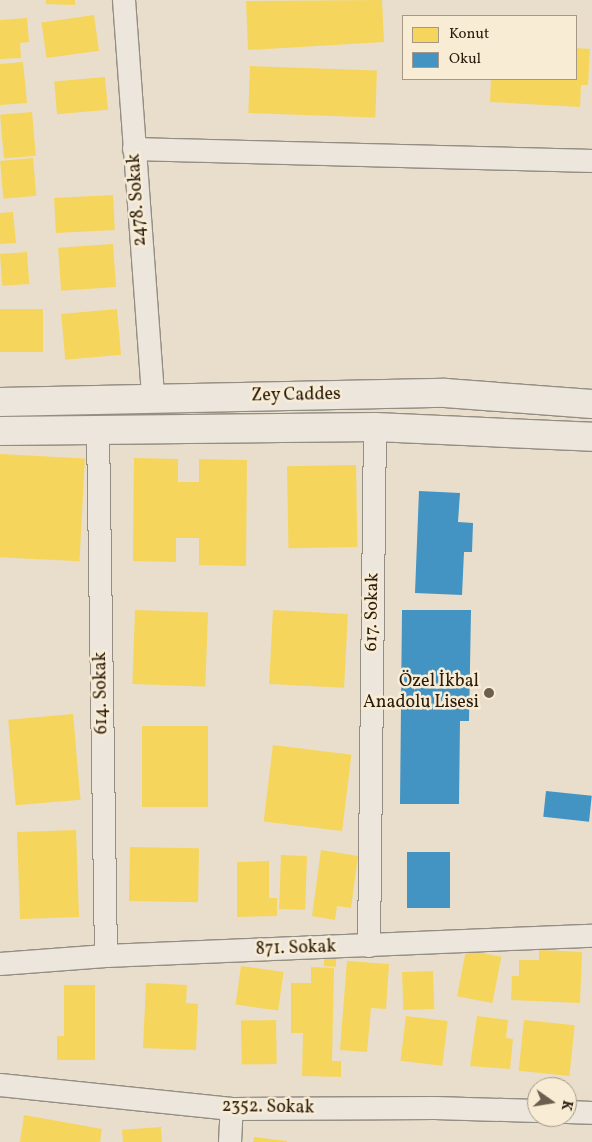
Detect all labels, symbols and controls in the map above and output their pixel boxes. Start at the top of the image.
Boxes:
legend [402,15,577,80]
text: Konut [449,24,489,45]
text: Okul [449,49,481,70]
street label: 2478. Sokak [124,153,152,247]
street label: Zey Caddes [251,384,341,408]
street label: 617. Sokak [362,572,384,652]
street label: 614. Sokak [90,652,114,734]
place label: Özel İkbal Anadolu Lisesi [363,672,479,714]
marker: Özel İkbal Anadolu Lisesi [483,687,495,699]
street label: 871. Sokak [255,937,337,961]
north arrow [527,1077,577,1127]
street label: 2352. Sokak [222,1096,314,1120]
text: K [556,1098,577,1112]

